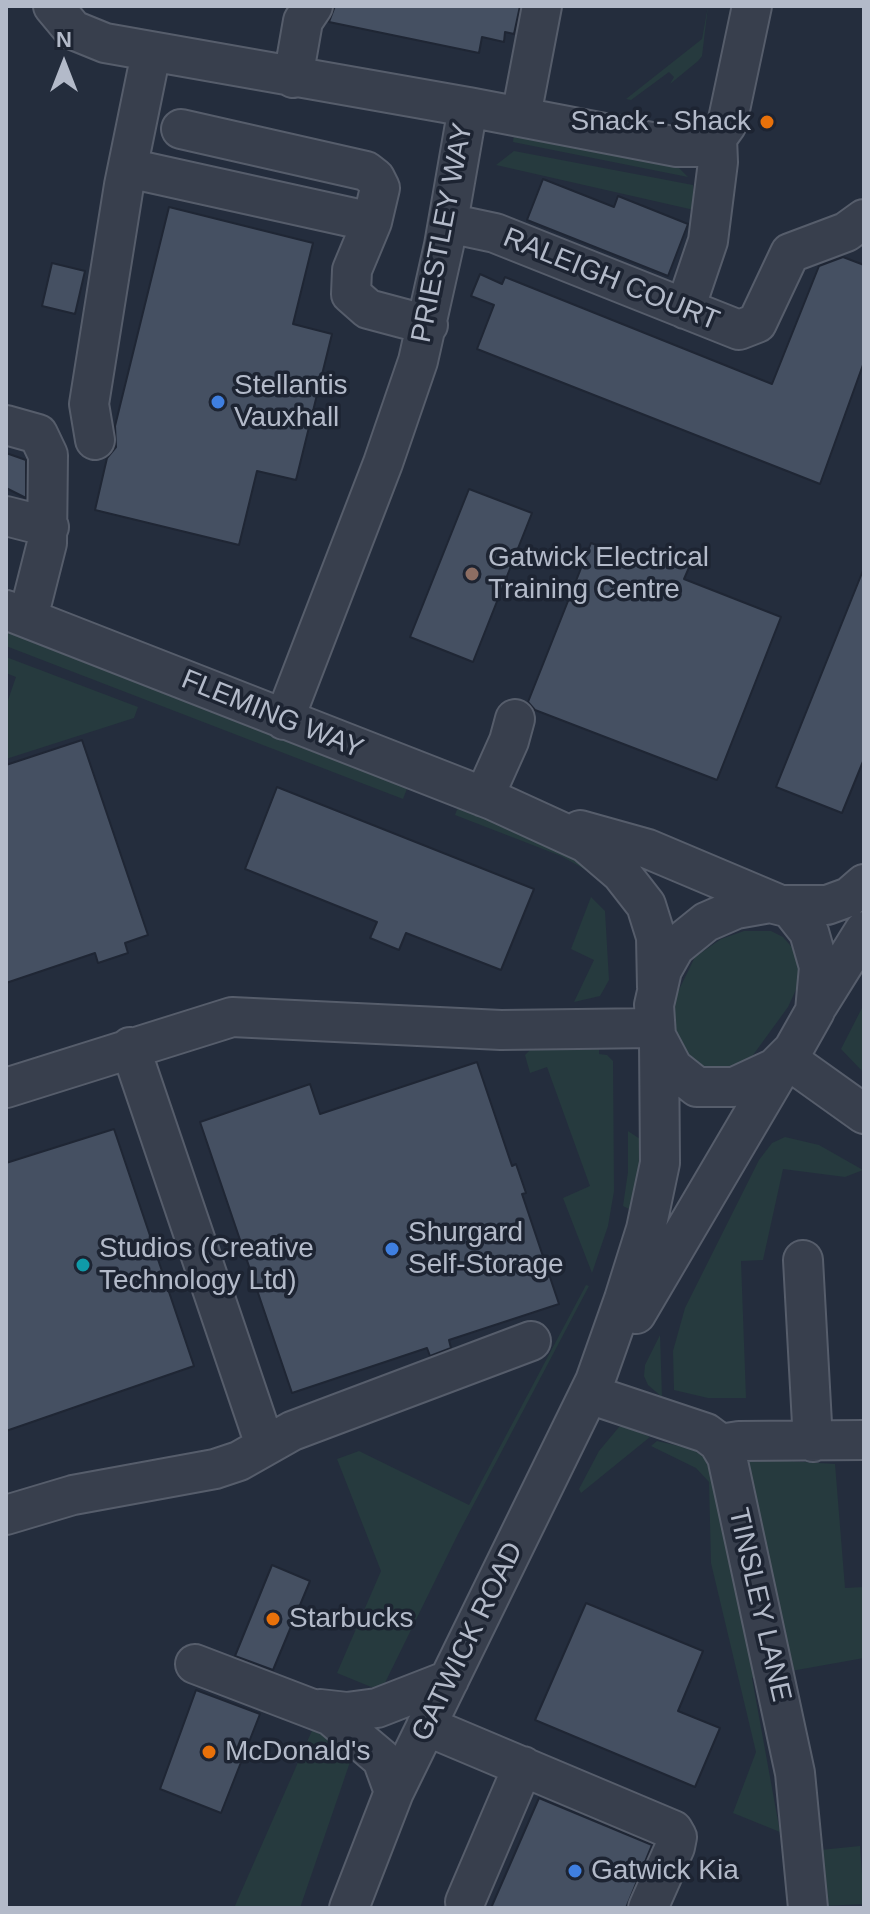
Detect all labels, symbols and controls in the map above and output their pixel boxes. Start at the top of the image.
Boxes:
north arrow [24,24,104,104]
text: N [56,27,72,52]
place label: Snack - Shack [570,105,751,139]
marker: Snack - Shack [758,113,776,131]
street label: PRIESTLEY WAY [405,121,481,345]
street label: RALEIGH COURT [498,221,724,339]
place label: Stellantis Vauxhall [234,369,348,435]
marker: Stellantis Vauxhall [209,393,227,411]
place label: Gatwick Electrical Training Centre [488,541,709,607]
marker: Gatwick Electrical Training Centre [463,565,481,583]
street label: FLEMING WAY [176,663,368,767]
place label: Shurgard Self-Storage [408,1216,564,1282]
place label: Studios (Creative Technology Ltd) [99,1232,314,1298]
marker: Shurgard Self-Storage [383,1240,401,1258]
marker: Studios (Creative Technology Ltd) [74,1256,92,1274]
street label: TINSLEY LANE [720,1505,798,1705]
street label: GATWICK ROAD [405,1537,531,1747]
place label: Starbucks [289,1602,413,1636]
marker: Starbucks [264,1610,282,1628]
place label: McDonald's [225,1735,370,1769]
marker: McDonald's [200,1743,218,1761]
place label: Gatwick Kia [591,1854,739,1888]
marker: Gatwick Kia [566,1862,584,1880]

